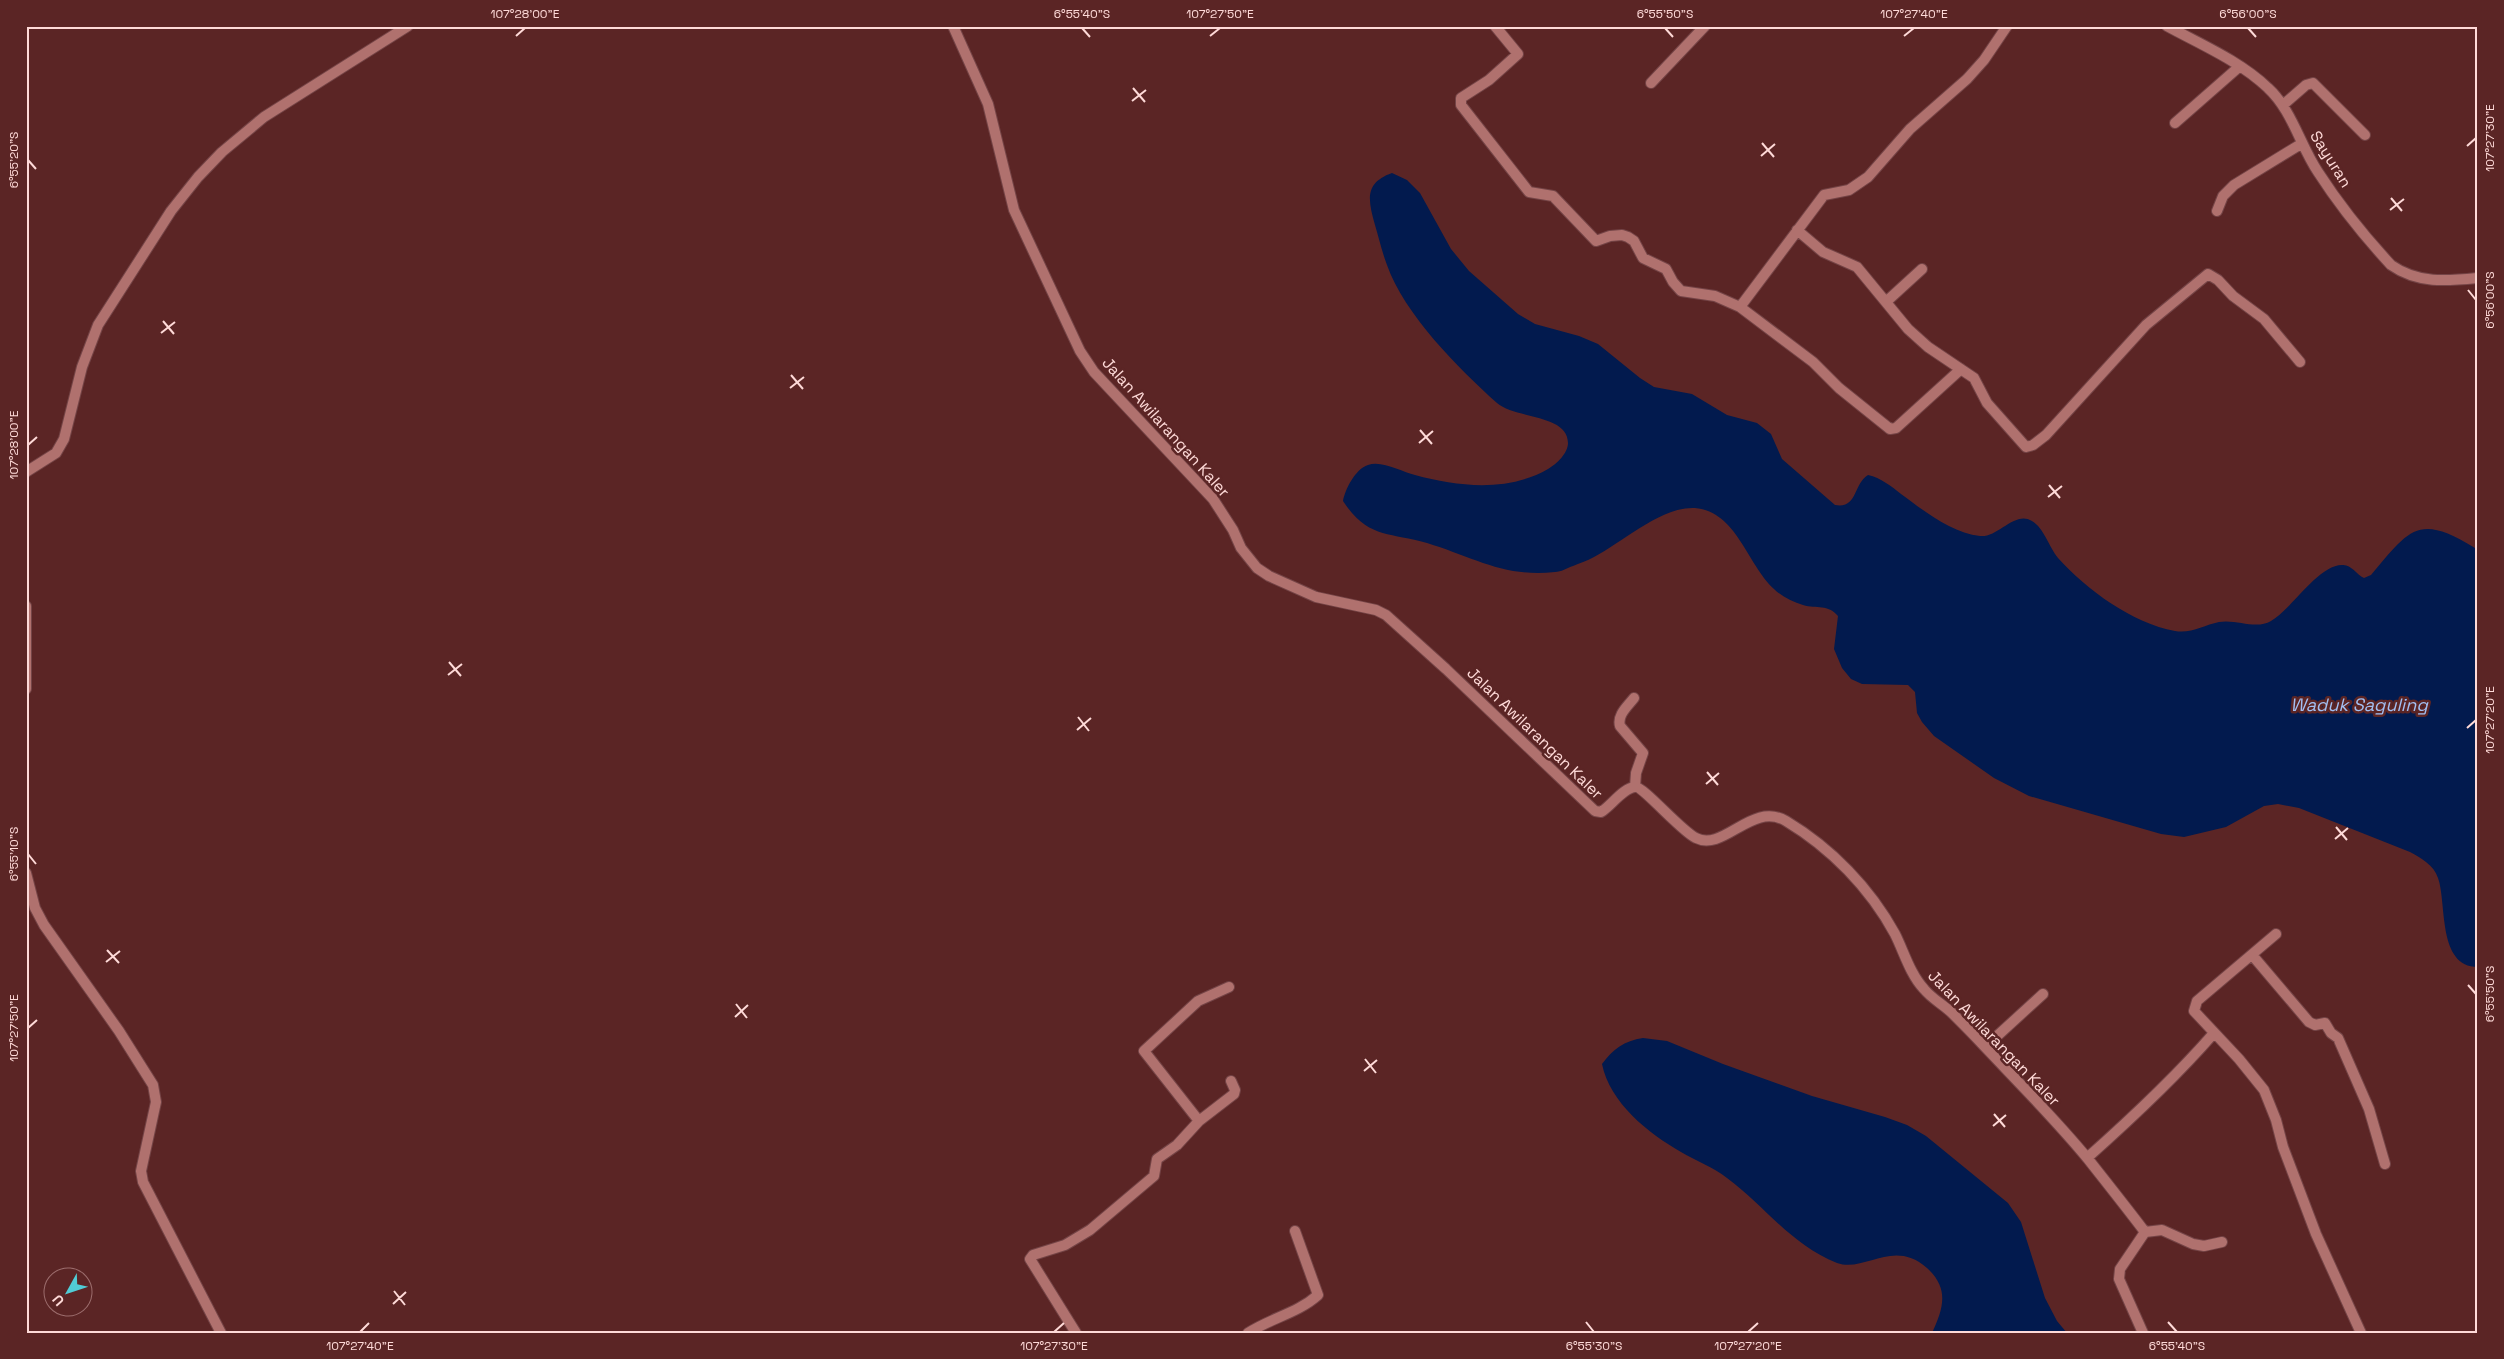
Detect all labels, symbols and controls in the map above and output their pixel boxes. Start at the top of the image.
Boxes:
text: 107°28'00"E [491,6,560,22]
text: 6°55'40"S [1054,6,1110,22]
text: 107°27'50"E [1186,6,1254,22]
text: 6°55'50"S [1637,6,1693,22]
text: 107°27'40"E [1880,6,1948,22]
text: 6°56'00"S [2219,6,2277,22]
text: 107°27'30"E [2482,104,2498,172]
street label: Sayuran [2305,127,2357,191]
text: 6°55'20"S [6,132,22,188]
text: 6°56'00"S [2482,271,2498,329]
street label: Jalan Awilarangan Kaler [1097,353,1235,501]
text: 107°28'00"E [6,410,22,479]
street label: Jalan Awilarangan Kaler [1462,662,1608,804]
text: 107°27'20"E [2482,686,2498,754]
water label: Waduk Saguling [2290,693,2429,716]
text: 6°55'10"S [6,827,22,881]
street label: Jalan Awilarangan Kaler [1923,965,2065,1111]
text: 6°55'50"S [2482,966,2498,1022]
text: 107°27'50"E [6,994,22,1062]
north arrow [42,1266,92,1316]
text: U [48,1291,68,1310]
text: 107°27'40"E [326,1338,394,1354]
text: 107°27'30"E [1020,1338,1088,1354]
text: 6°55'30"S [1566,1338,1622,1354]
text: 107°27'20"E [1714,1338,1782,1354]
text: 6°55'40"S [2149,1338,2205,1354]

